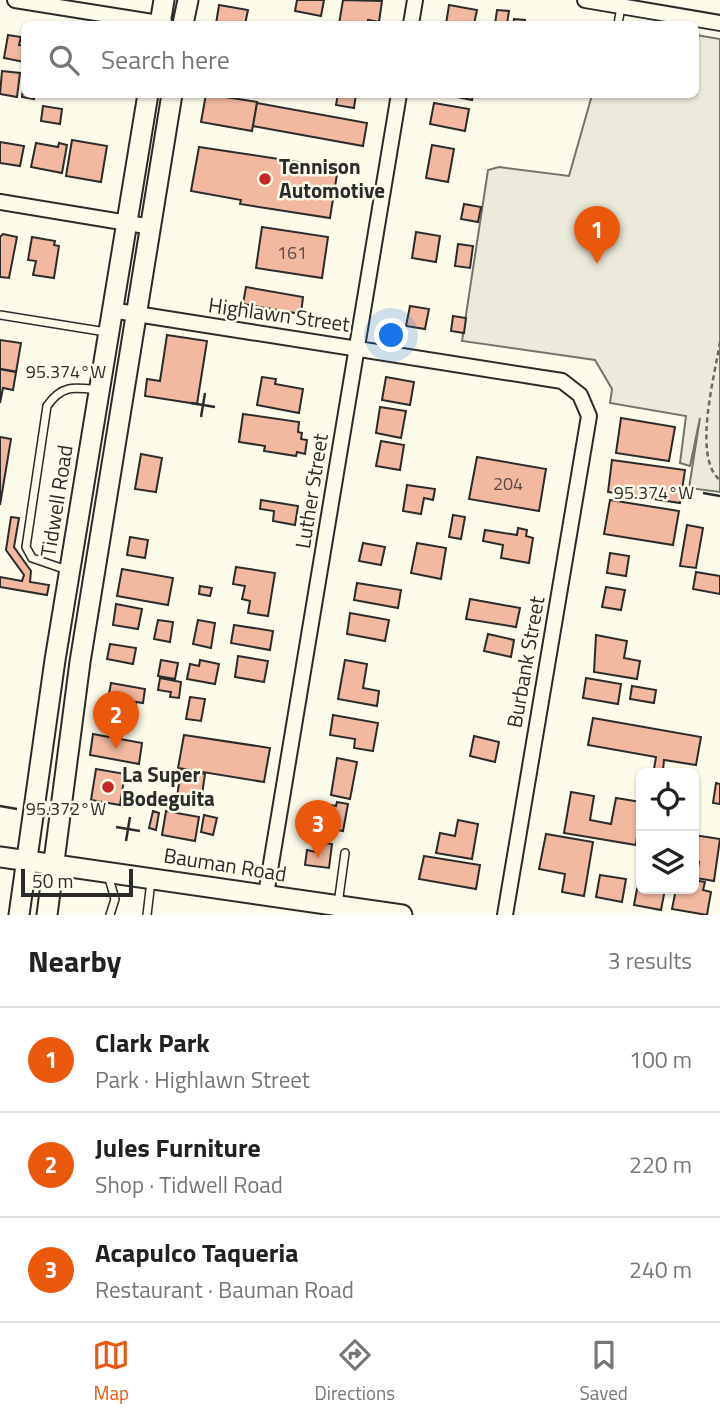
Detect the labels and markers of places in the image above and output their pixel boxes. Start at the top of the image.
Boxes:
place label: Tennison Automotive [279,150,385,206]
marker: Tennison Automotive [257,171,273,187]
pin: 1 [574,206,620,264]
pin: 2 [93,691,139,749]
place label: La Super Bodeguita [122,758,215,814]
marker: La Super Bodeguita [100,779,116,795]
pin: 3 [295,800,341,858]

